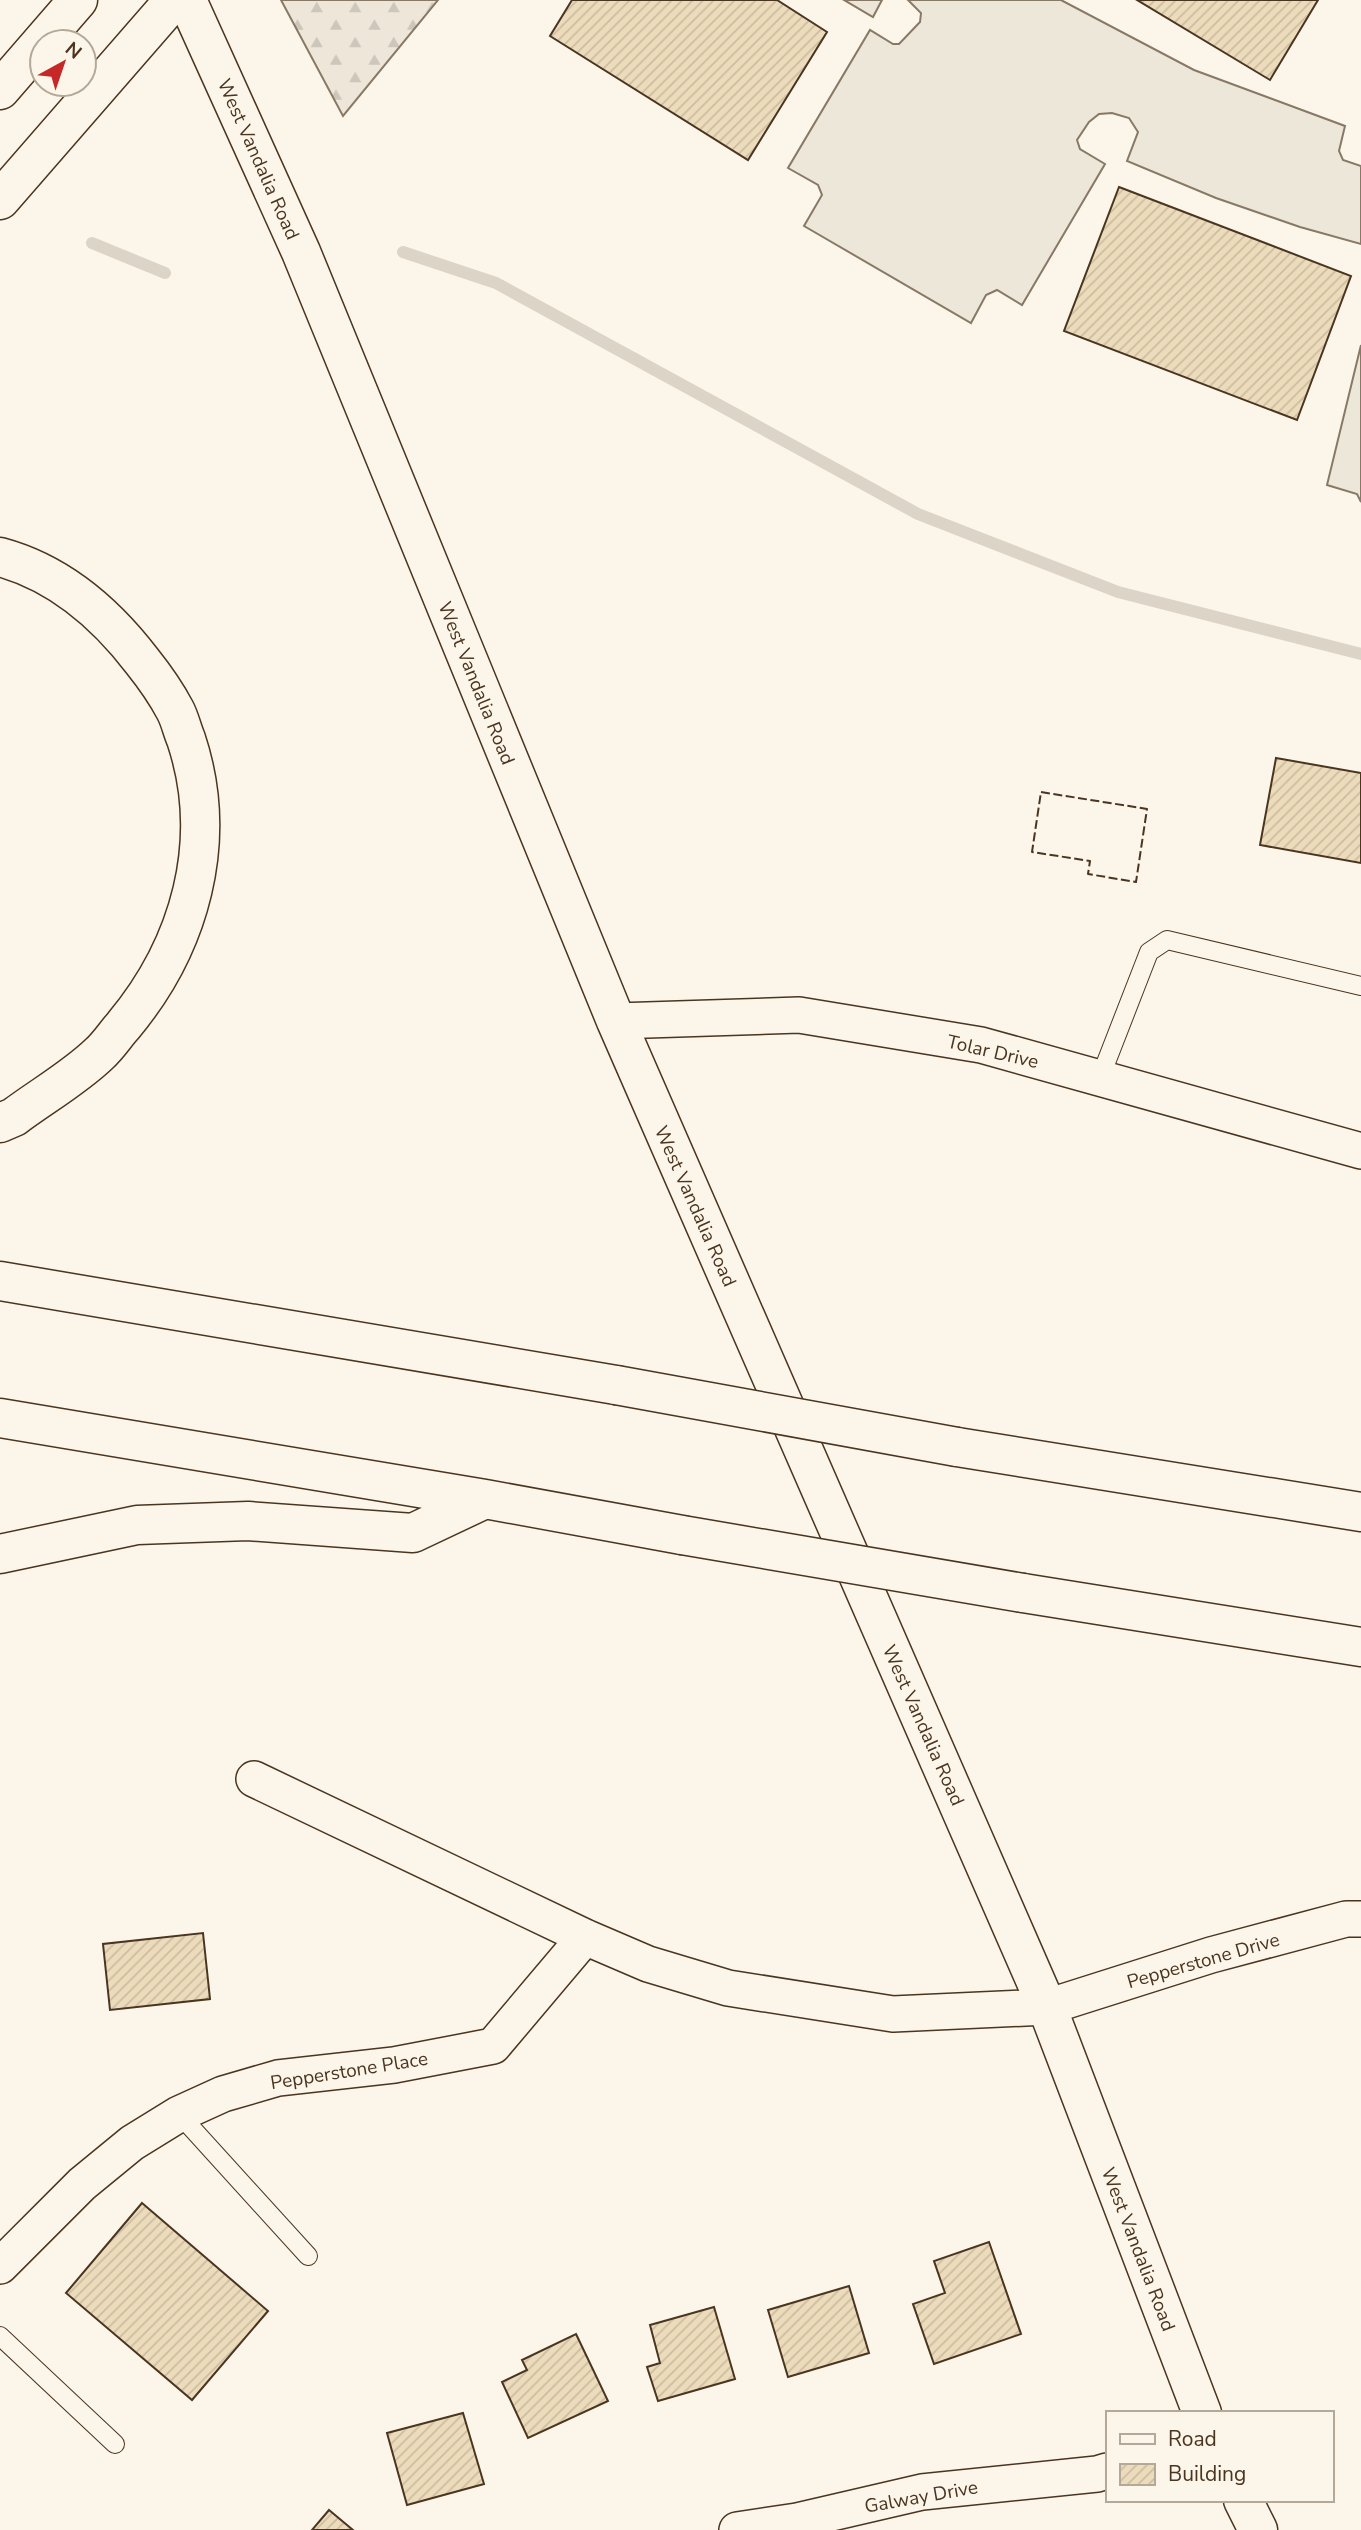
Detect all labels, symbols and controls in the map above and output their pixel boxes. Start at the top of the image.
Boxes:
north arrow [28,28,98,98]
text: N [59,36,87,65]
street label: West Vandalia Road [211,75,305,244]
street label: West Vandalia Road [431,598,521,769]
street label: Tolar Drive [945,1029,1041,1075]
street label: West Vandalia Road [648,1122,742,1291]
street label: West Vandalia Road [876,1641,970,1810]
street label: Pepperstone Drive [1124,1927,1283,1995]
street label: Pepperstone Place [269,2046,430,2096]
street label: West Vandalia Road [1095,2164,1181,2335]
legend [1106,2411,1333,2502]
text: Road [1168,2425,1217,2453]
text: Building [1168,2460,1246,2488]
street label: Galway Drive [862,2474,980,2520]

